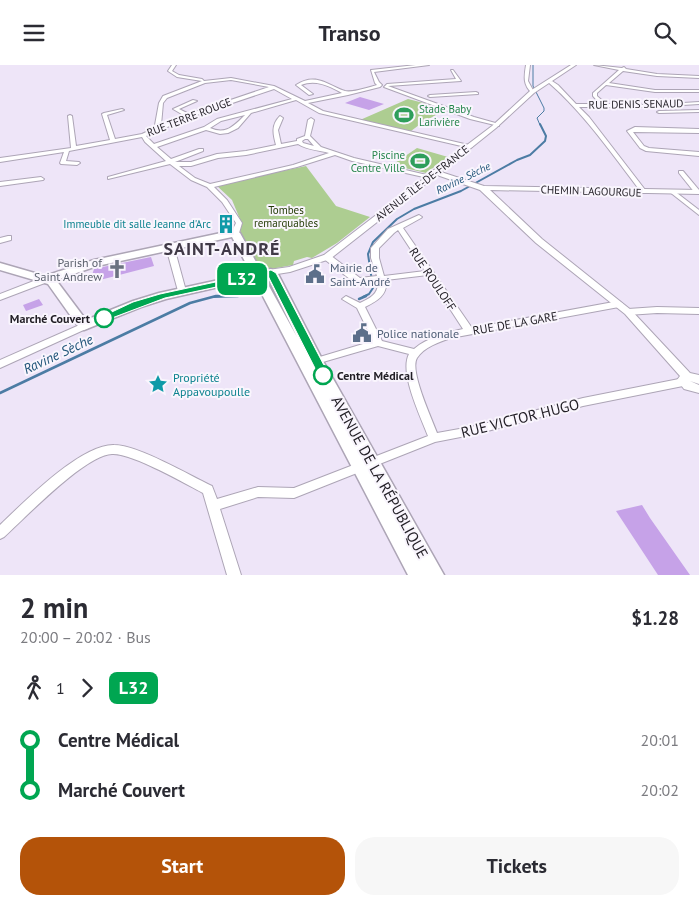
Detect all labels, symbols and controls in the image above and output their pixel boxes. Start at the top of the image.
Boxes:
icon: menu [20,19,48,47]
text: Transo [319,19,380,47]
icon: search [651,19,679,47]
street label: RUE TERRE ROUGE [145,94,233,140]
street label: RUE DENIS SENAUD [588,96,684,112]
place label: Stade Baby Larivière [419,102,472,129]
sports icon: Stade Baby Larivière [393,104,415,126]
street label: AVENUE ÎLE-DE-FRANCE [372,142,472,224]
place label: Piscine Centre Ville [351,148,405,175]
sports icon: Piscine Centre Ville [409,150,431,172]
water label: Ravine Sèche [433,159,493,197]
street label: CHEMIN LAGOURGUE [540,182,642,200]
park label: Tombes remarquables [254,203,318,230]
building icon: Immeuble dit salle Jeanne d'Arc [215,213,237,235]
place label: Immeuble dit salle Jeanne d'Arc [63,217,211,231]
district label: SAINT-ANDRÉ [164,237,280,260]
street label: RUE ROULOFF [406,244,460,314]
place label: Parish of Saint Andrew [34,255,103,284]
church icon: Parish of Saint Andrew [106,258,128,280]
place label: Mairie de Saint-André [330,260,390,289]
line badge: L32 [213,263,271,295]
public building icon: Mairie de Saint-André [304,263,326,285]
text: L32 [227,267,257,290]
marker: Marché Couvert [94,308,114,328]
street label: RUE DE LA GARE [471,308,559,338]
place label: Marché Couvert [10,311,91,326]
public building icon: Police nationale [351,322,373,344]
place label: Police nationale [377,326,459,341]
water label: Ravine Sèche [20,330,96,378]
marker: Centre Médical [313,365,333,385]
place label: Centre Médical [337,368,414,383]
place label: Propriété Appavoupoulle [173,370,250,399]
place icon: Propriété Appavoupoulle [147,373,169,395]
street label: AVENUE DE LA RÉPUBLIQUE [327,393,433,561]
street label: RUE VICTOR HUGO [459,394,581,442]
text: 2 min [20,589,88,626]
text: $1.28 [631,606,679,630]
text: 20:00 – 20:02 · Bus [20,627,151,647]
icon: walk [20,674,48,702]
icon: forward [73,674,101,702]
text: L32 [119,676,148,699]
text: 1 [56,678,65,698]
text: Centre Médical [58,728,179,752]
text: 20:01 [641,730,679,750]
text: Marché Couvert [58,778,185,802]
text: 20:02 [641,780,679,800]
button: Start [20,837,345,895]
button: Tickets [355,837,679,895]

